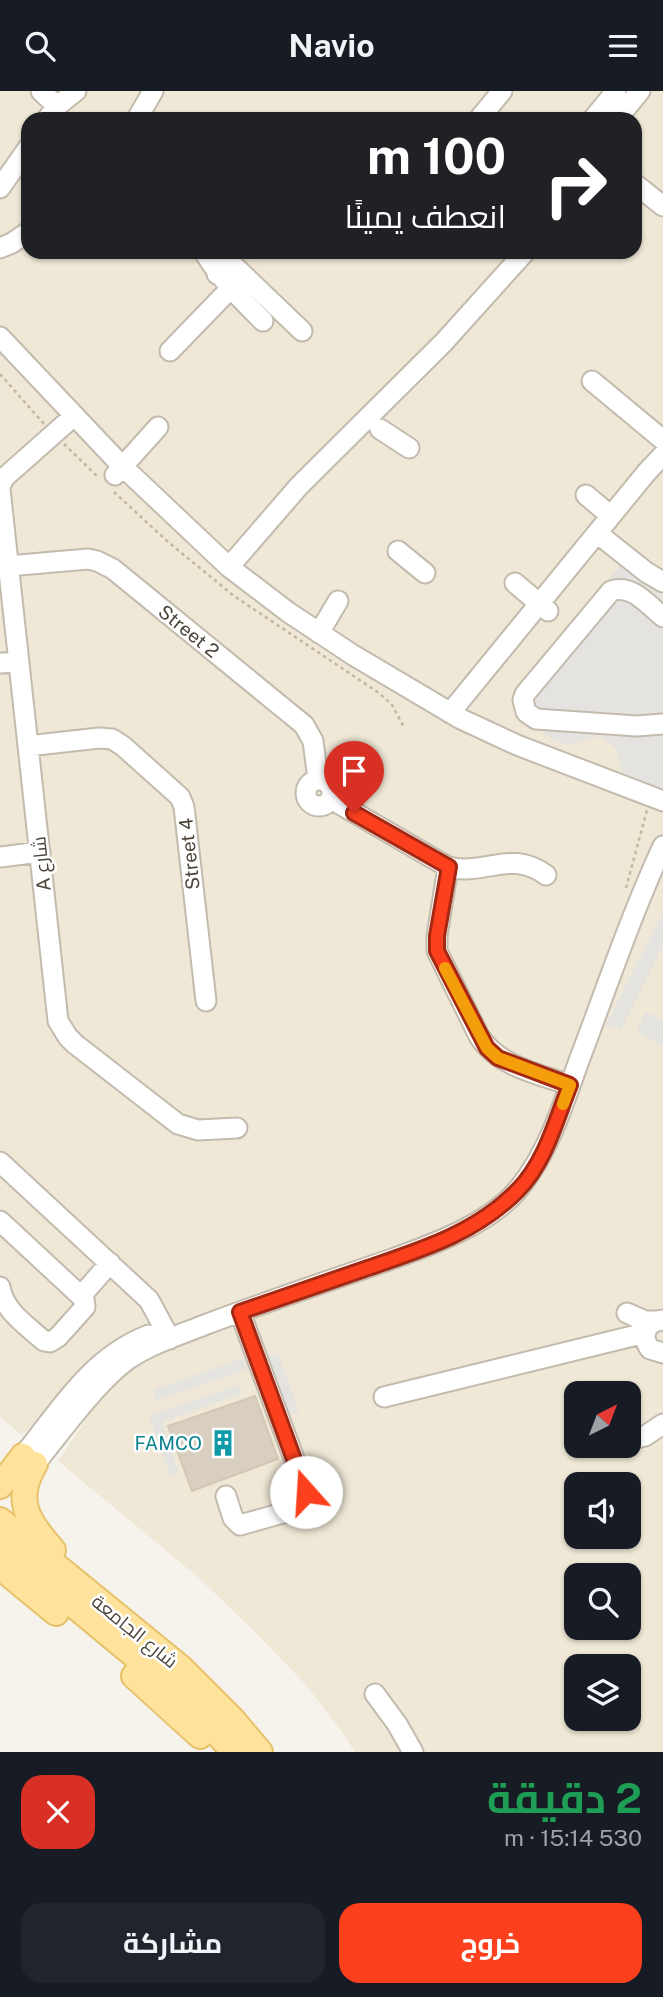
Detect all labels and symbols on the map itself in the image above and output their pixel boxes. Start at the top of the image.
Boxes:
street label: Street 2 [154,600,224,662]
pin [324,741,384,813]
street label: Street 4 [174,817,204,891]
street label: A شارع [27,835,58,892]
north arrow [564,1381,640,1458]
building icon: FAMCO [208,1428,238,1458]
place label: FAMCO [135,1432,202,1454]
position arrow [269,1455,343,1529]
street label: شارع الجامعة [86,1590,182,1675]

